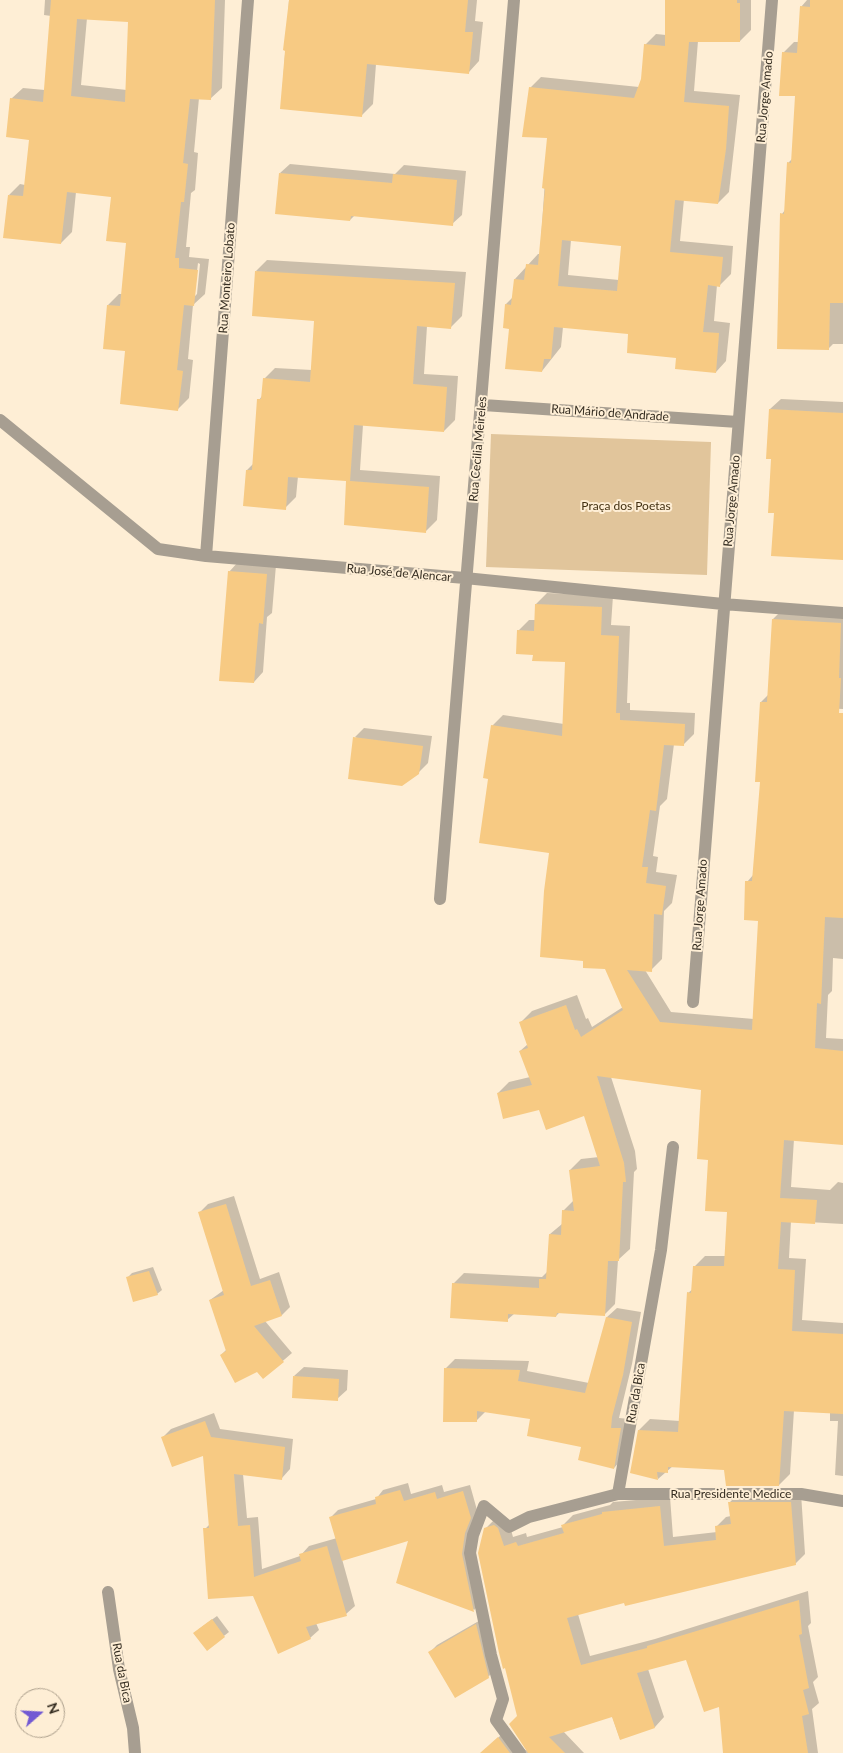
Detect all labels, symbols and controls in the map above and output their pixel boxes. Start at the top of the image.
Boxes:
street label: Rua Jorge Amado [754,51,776,143]
street label: Rua Monteiro Lobato [216,222,238,334]
street label: Rua Cecilia Meireles [466,396,490,502]
street label: Rua Mário de Andrade [551,402,669,424]
street label: Rua Jorge Amado [721,455,743,547]
park label: Praça dos Poetas [581,499,671,513]
street label: Rua José de Alencar [346,561,452,585]
street label: Rua Jorge Amado [690,859,710,951]
street label: Rua da Bica [624,1362,648,1424]
street label: Rua Presidente Medice [671,1487,791,1501]
street label: Rua da Bica [109,1642,135,1704]
north arrow [15,1688,65,1738]
text: N [44,1700,64,1716]

